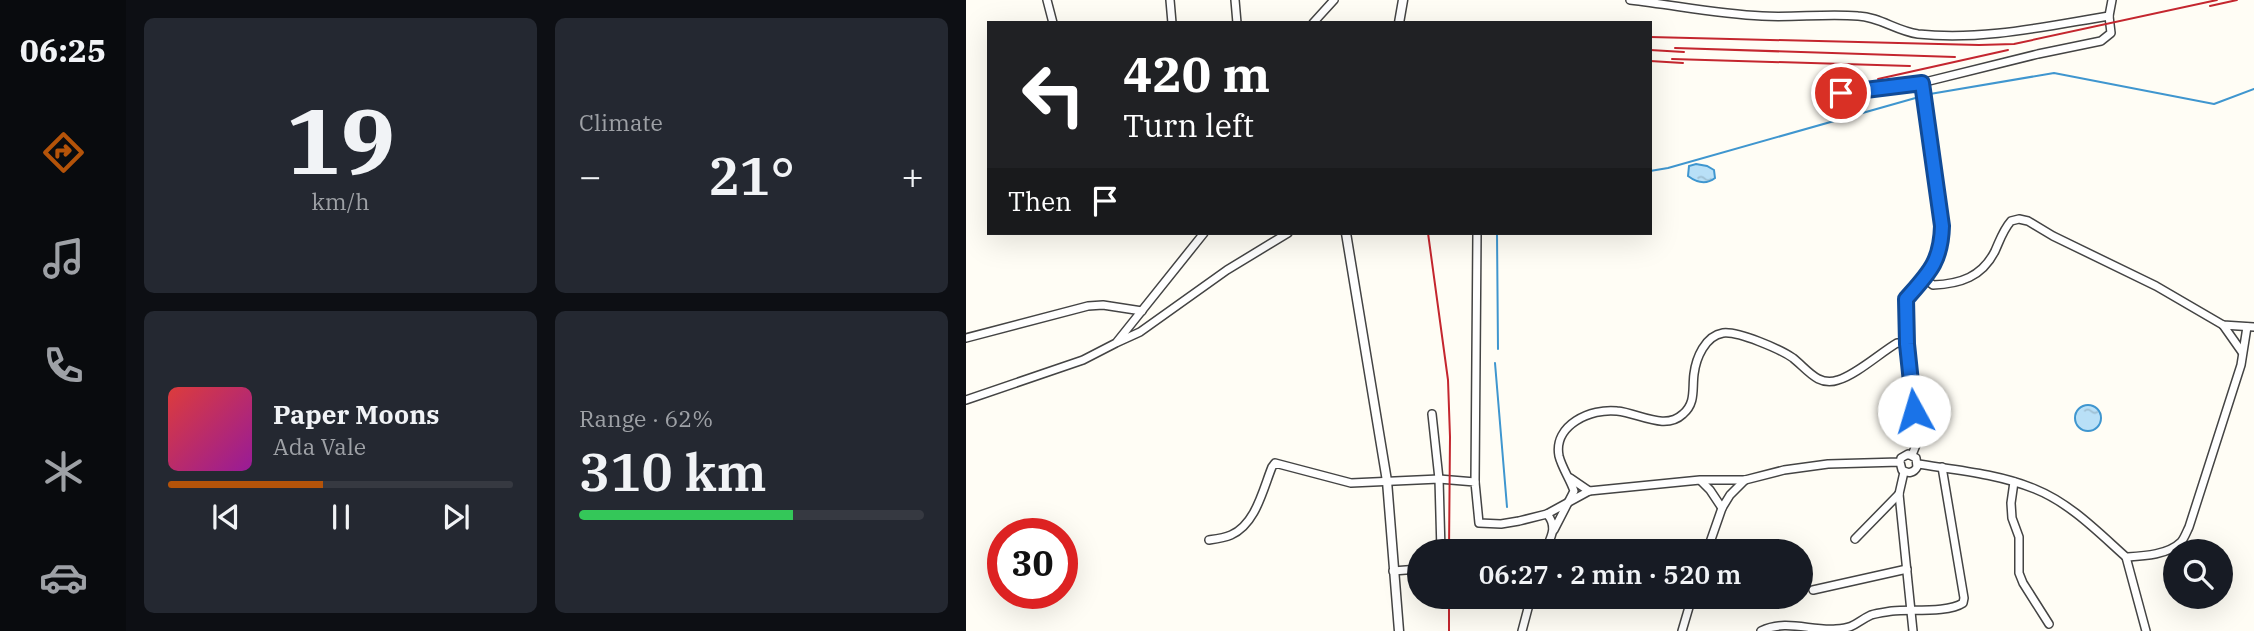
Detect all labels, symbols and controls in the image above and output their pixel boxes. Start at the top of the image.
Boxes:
text: 06:25 [20,29,106,71]
text: 420 m [1123,42,1270,105]
icon: left [1008,49,1099,140]
pin [1811,63,1871,123]
icon: arrive [1822,74,1860,112]
text: 19 [286,81,395,199]
text: Turn left [1123,104,1254,146]
text: Climate [579,107,663,137]
icon: directions [39,128,88,177]
text: 21° [708,142,795,209]
text: − [579,151,602,200]
text: + [901,151,924,200]
icon: arrive [1086,182,1124,220]
text: Then [1008,184,1072,218]
text: km/h [311,186,370,216]
icon: music [39,234,88,283]
icon: phone [39,341,88,390]
position arrow [1877,374,1951,448]
text: Paper Moons [273,397,440,431]
text: Range · 62% [579,403,713,433]
text: Ada Vale [273,431,366,461]
text: 310 km [579,438,767,505]
icon: climate [39,447,88,496]
icon: previous [207,498,245,536]
icon: pause [322,498,360,536]
icon: next [437,498,475,536]
speed limit sign: 30 [987,518,1078,609]
map controls [2163,539,2233,609]
button: search [2163,539,2233,609]
icon: car [39,553,88,602]
text: 06:27 · 2 min · 520 m [1479,557,1741,591]

